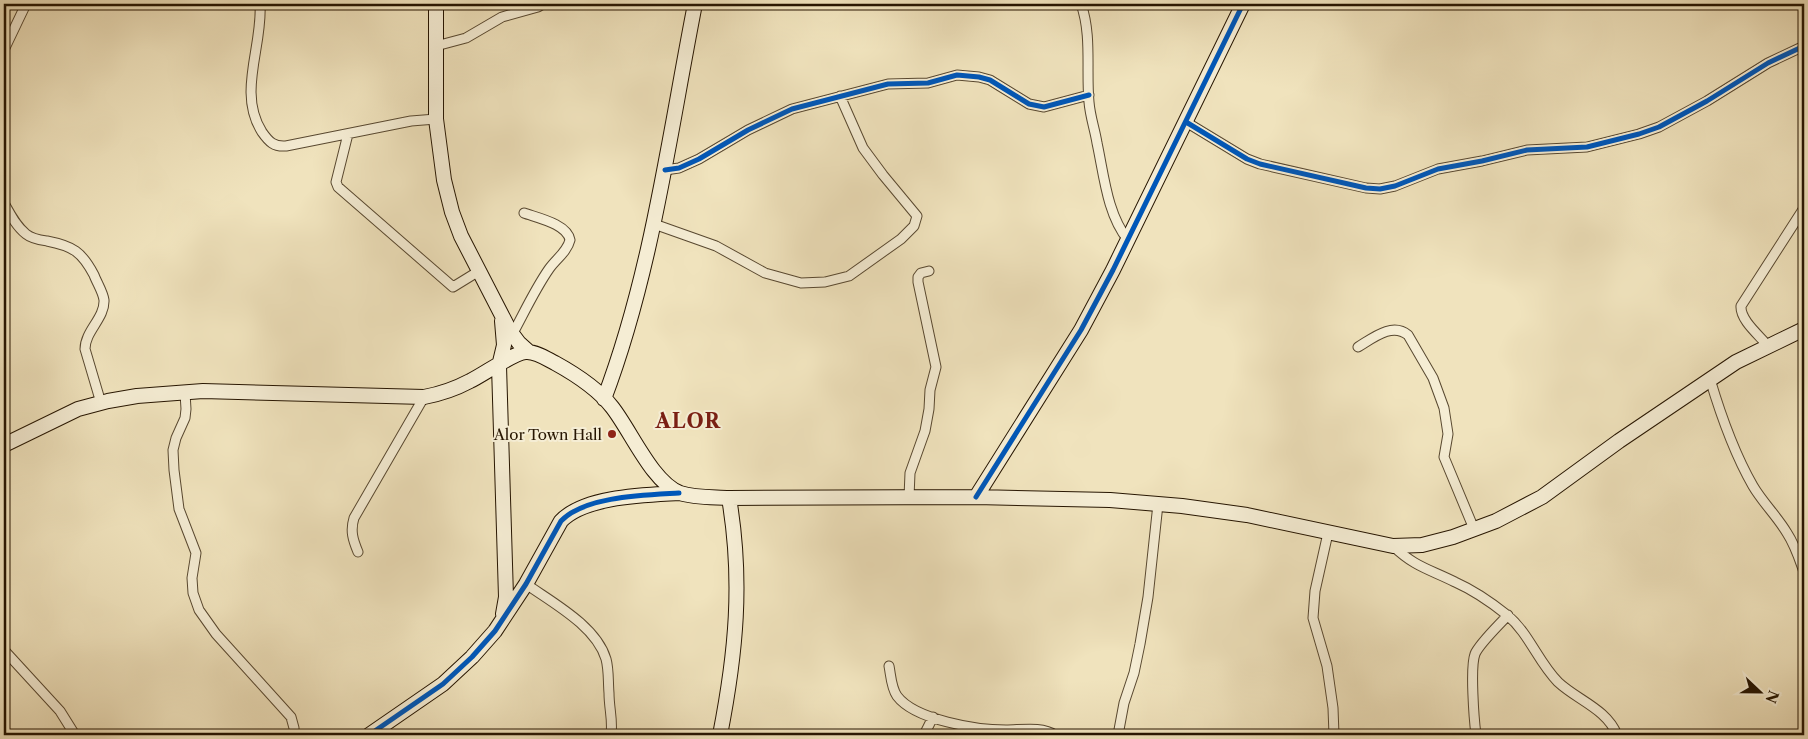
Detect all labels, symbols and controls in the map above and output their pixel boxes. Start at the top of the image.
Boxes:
district label: ALOR [654,409,721,433]
place label: Alor Town Hall [493,425,603,444]
marker: Alor Town Hall [606,428,618,440]
north arrow [1736,666,1786,716]
text: N [1761,688,1783,706]

